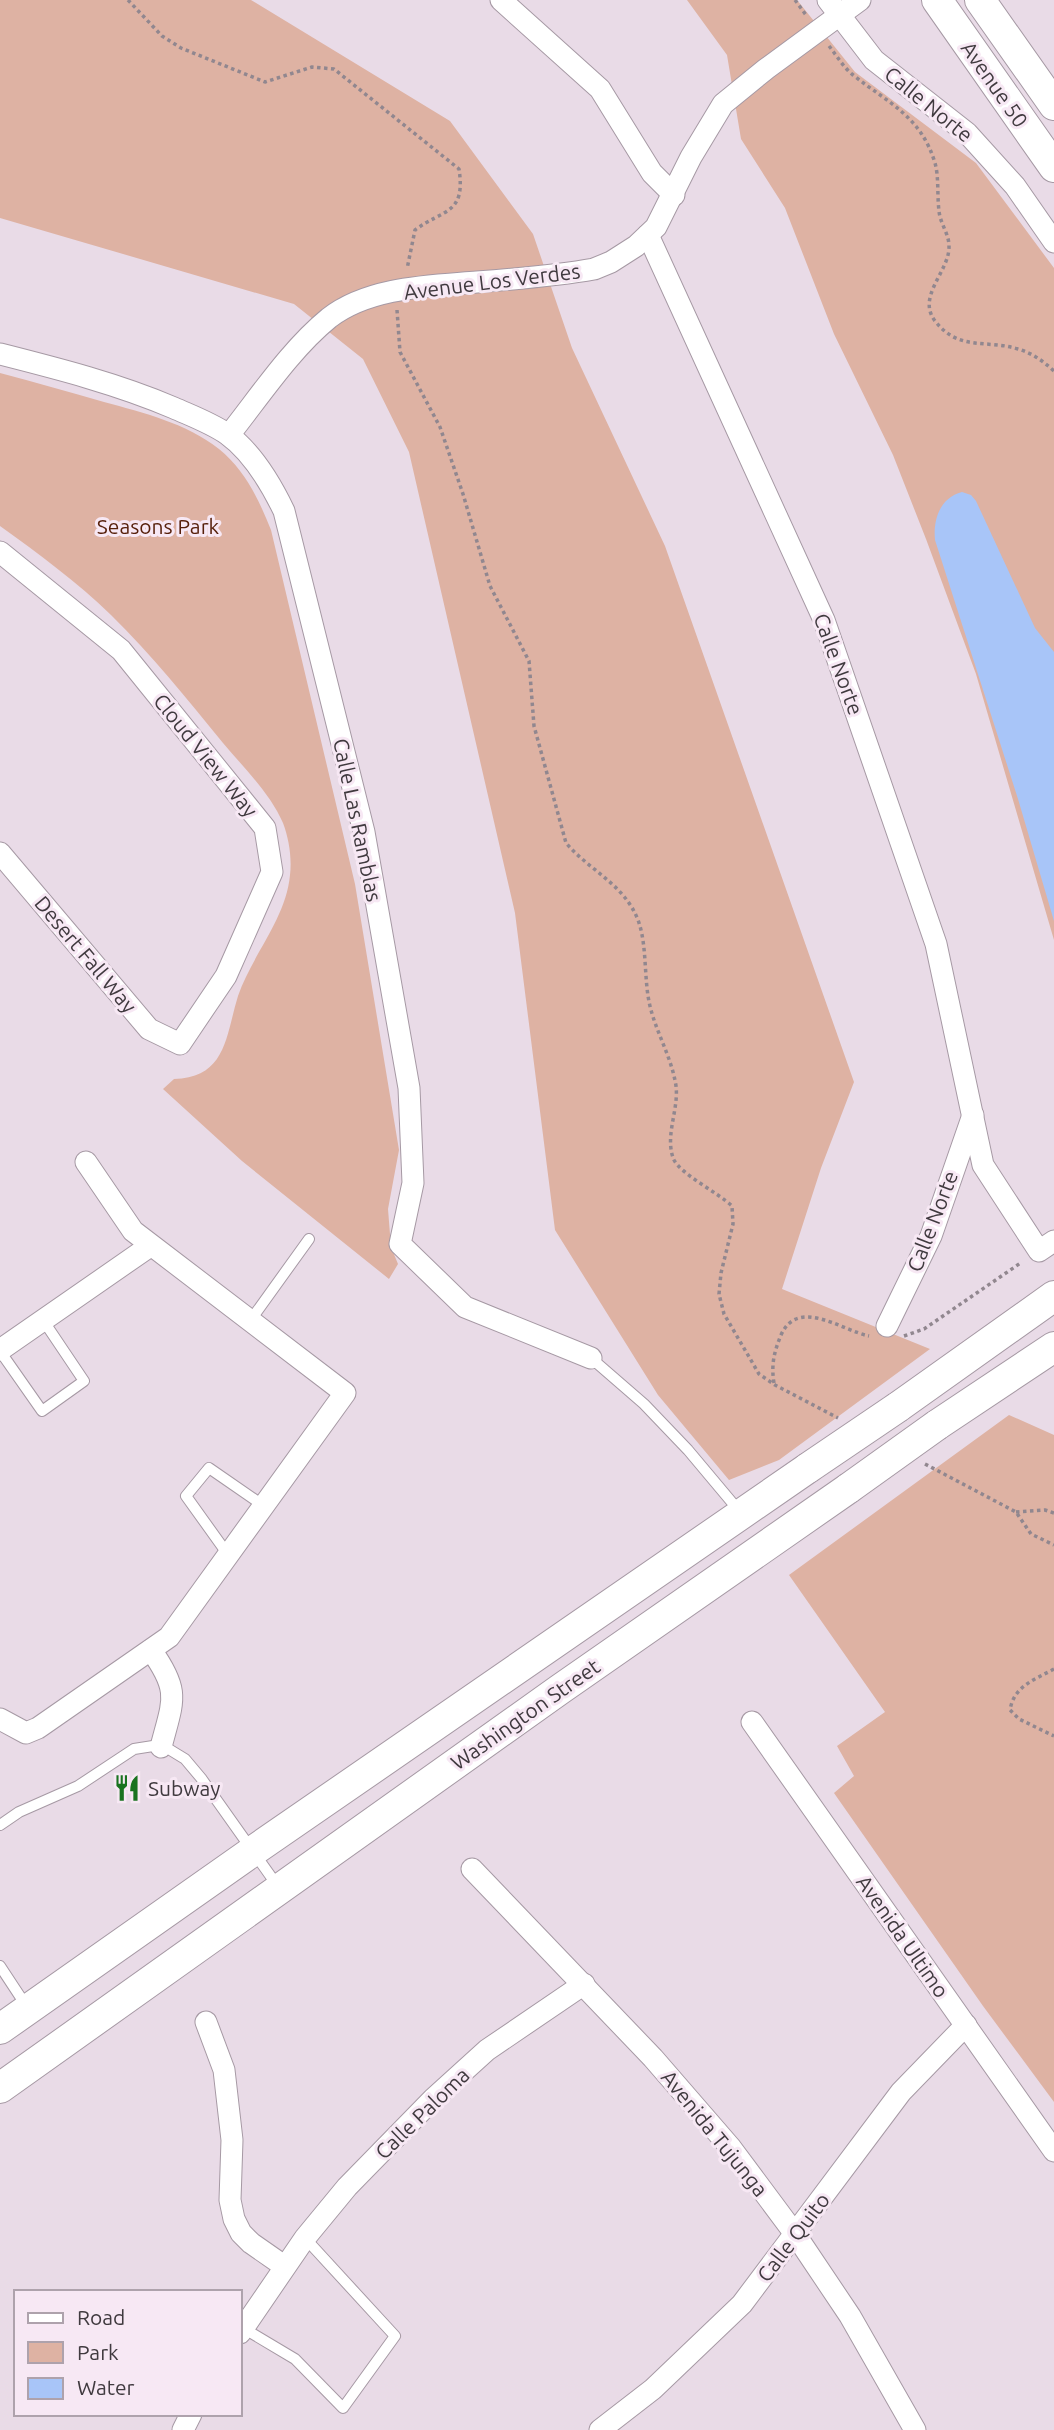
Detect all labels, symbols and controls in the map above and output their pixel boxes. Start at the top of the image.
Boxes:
street label: Avenue 50 [957,36,1033,132]
street label: Calle Norte [880,61,978,147]
street label: Avenue Los Verdes [402,258,582,304]
park label: Seasons Park [97,514,220,538]
street label: Calle Norte [810,610,868,718]
street label: Cloud View Way [149,689,263,821]
street label: Calle Las Ramblas [329,736,387,904]
street label: Desert Fall Way [30,891,142,1017]
street label: Calle Norte [902,1167,962,1275]
street label: Washington Street [446,1654,604,1774]
restaurant icon: Subway [112,1773,142,1803]
place label: Subway [148,1776,220,1800]
street label: Avenida Ultimo [852,1870,954,2002]
street label: Calle Paloma [370,2062,474,2164]
street label: Avenida Tujunga [657,2065,773,2201]
street label: Calle Quito [752,2188,834,2286]
legend [14,2290,242,2416]
text: Road [77,2305,125,2329]
text: Park [77,2340,119,2364]
text: Water [77,2375,135,2399]

